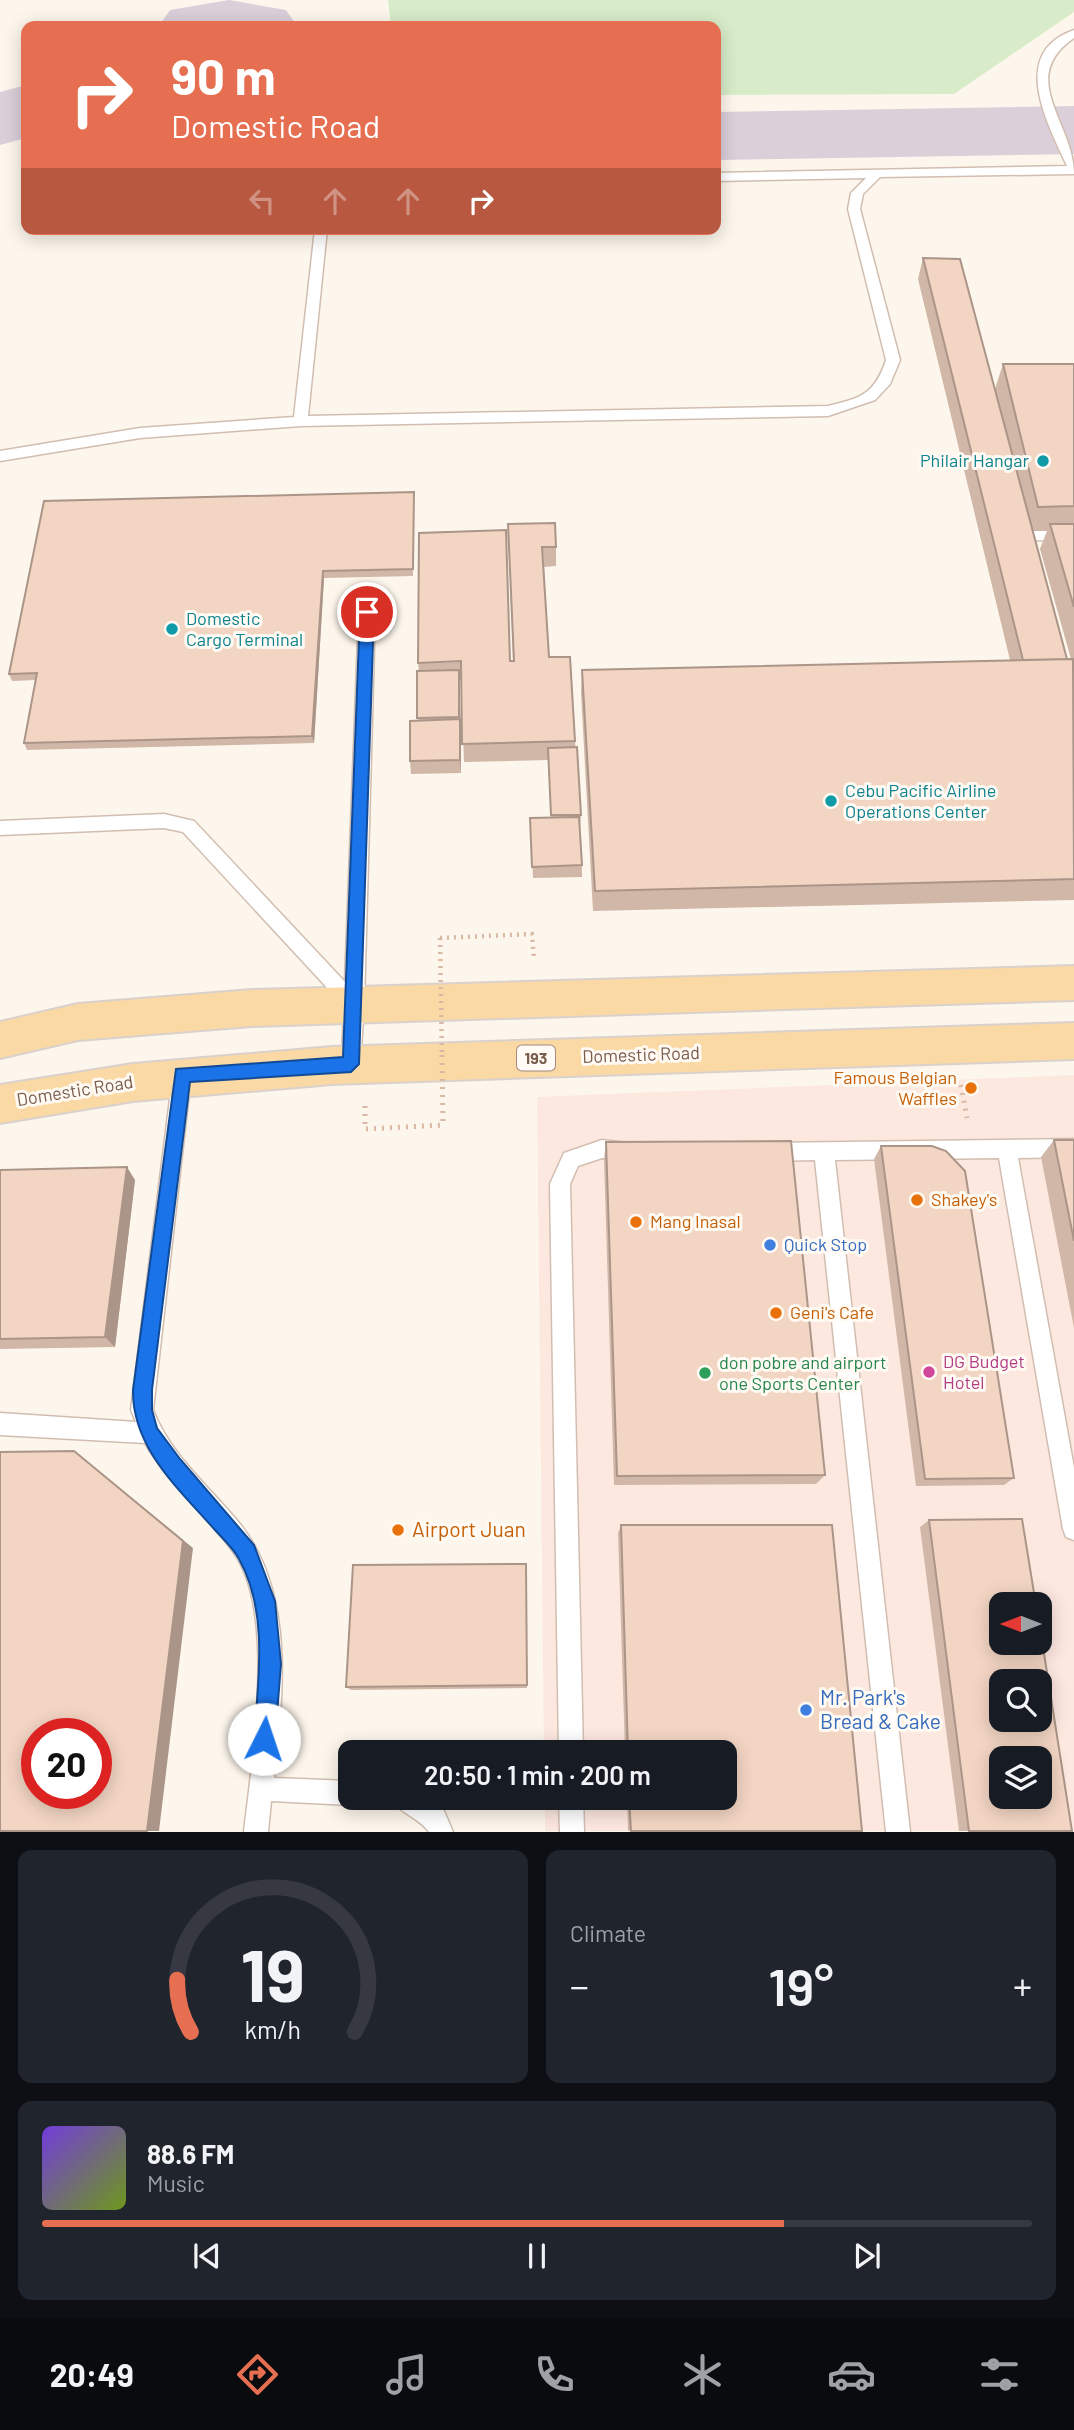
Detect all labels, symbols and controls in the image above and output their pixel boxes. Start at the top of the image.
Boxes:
text: 90 m [171,46,276,105]
icon: right [56,49,147,140]
text: Domestic Road [171,106,380,144]
icon: left [243,182,281,220]
icon: ahead [316,182,354,220]
icon: ahead [389,182,427,220]
icon: right [462,182,500,220]
place label: Philair Hangar [920,449,1029,471]
marker: Philair Hangar [1035,453,1051,469]
pin [337,582,397,642]
icon: arrive [348,593,386,631]
place label: Domestic Cargo Terminal [186,607,303,650]
marker: Domestic Cargo Terminal [164,621,180,637]
place label: Cebu Pacific Airline Operations Center [845,779,996,822]
marker: Cebu Pacific Airline Operations Center [823,793,839,809]
street label: Domestic Road [582,1041,700,1067]
road number: 193 [517,1046,555,1070]
place label: Famous Belgian Waffles [834,1066,957,1109]
street label: Domestic Road [15,1070,135,1110]
marker: Famous Belgian Waffles [963,1080,979,1096]
place label: Shakey's [931,1188,997,1210]
marker: Shakey's [909,1192,925,1208]
place label: Mang Inasal [650,1210,741,1232]
marker: Mang Inasal [628,1214,644,1230]
place label: Quick Stop [784,1233,867,1255]
marker: Quick Stop [762,1237,778,1253]
place label: Geni's Cafe [790,1301,874,1323]
marker: Geni's Cafe [768,1305,784,1321]
place label: DG Budget Hotel [943,1350,1025,1393]
place label: don pobre and airport one Sports Center [719,1351,887,1394]
marker: DG Budget Hotel [921,1364,937,1380]
marker: don pobre and airport one Sports Center [697,1365,713,1381]
place label: Airport Juan [412,1516,526,1541]
marker: Airport Juan [390,1522,406,1538]
north arrow [989,1592,1052,1656]
map controls [989,1592,1052,1809]
button: search [989,1669,1052,1732]
place label: Mr. Park's Bread & Cake [820,1684,941,1733]
position arrow [227,1702,301,1776]
marker: Mr. Park's Bread & Cake [798,1702,814,1718]
speed limit sign: 20 [21,1718,112,1809]
button: layers [989,1746,1052,1809]
text: 20:50 · 1 min · 200 m [424,1759,651,1790]
text: Climate [570,1919,646,1947]
text: 19 [241,1930,305,2018]
text: 19° [768,1954,834,2016]
text: − [570,1962,589,2008]
text: + [1013,1962,1032,2008]
text: km/h [245,2014,301,2044]
text: 88.6 FM [147,2138,234,2169]
text: Music [147,2169,205,2197]
icon: previous [188,2237,226,2275]
icon: pause [518,2237,556,2275]
icon: next [848,2237,886,2275]
icon: directions [233,2350,282,2399]
icon: music [382,2350,431,2399]
icon: phone [530,2350,579,2399]
icon: climate [678,2350,727,2399]
icon: car [827,2350,876,2399]
icon: filters [975,2350,1024,2399]
text: 20:49 [50,2355,134,2393]

